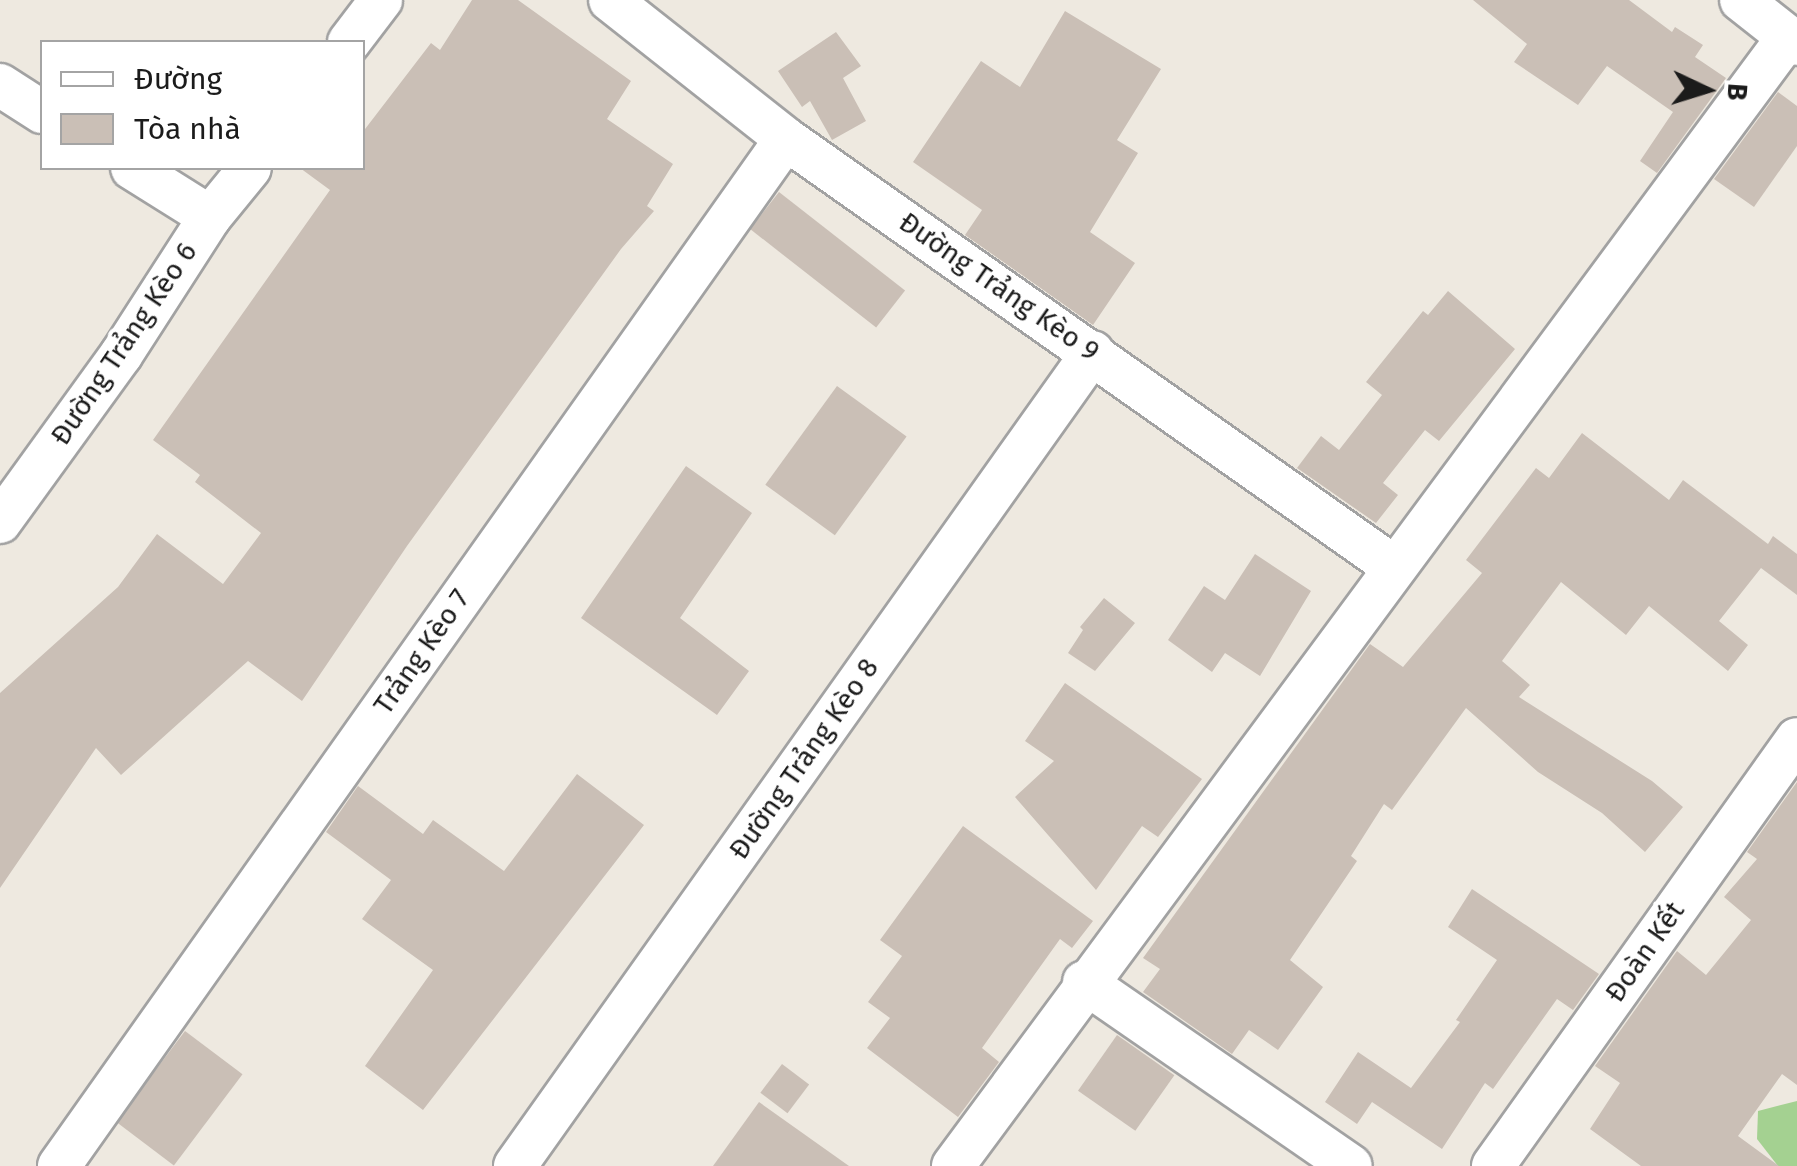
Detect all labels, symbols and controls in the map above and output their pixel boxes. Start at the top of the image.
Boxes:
legend [40,40,365,170]
north arrow [1657,40,1757,140]
text: Đường [134,61,222,97]
text: B [1720,82,1754,102]
text: Tòa nhà [134,111,241,147]
street label: Đường Trảng Kèo 9 [892,205,1106,369]
street label: Đường Trảng Kèo 6 [44,236,204,452]
street label: Trảng Kèo 7 [367,583,477,721]
street label: Đường Trảng Kèo 8 [722,652,886,866]
street label: Đoàn Kết [1598,895,1692,1009]

